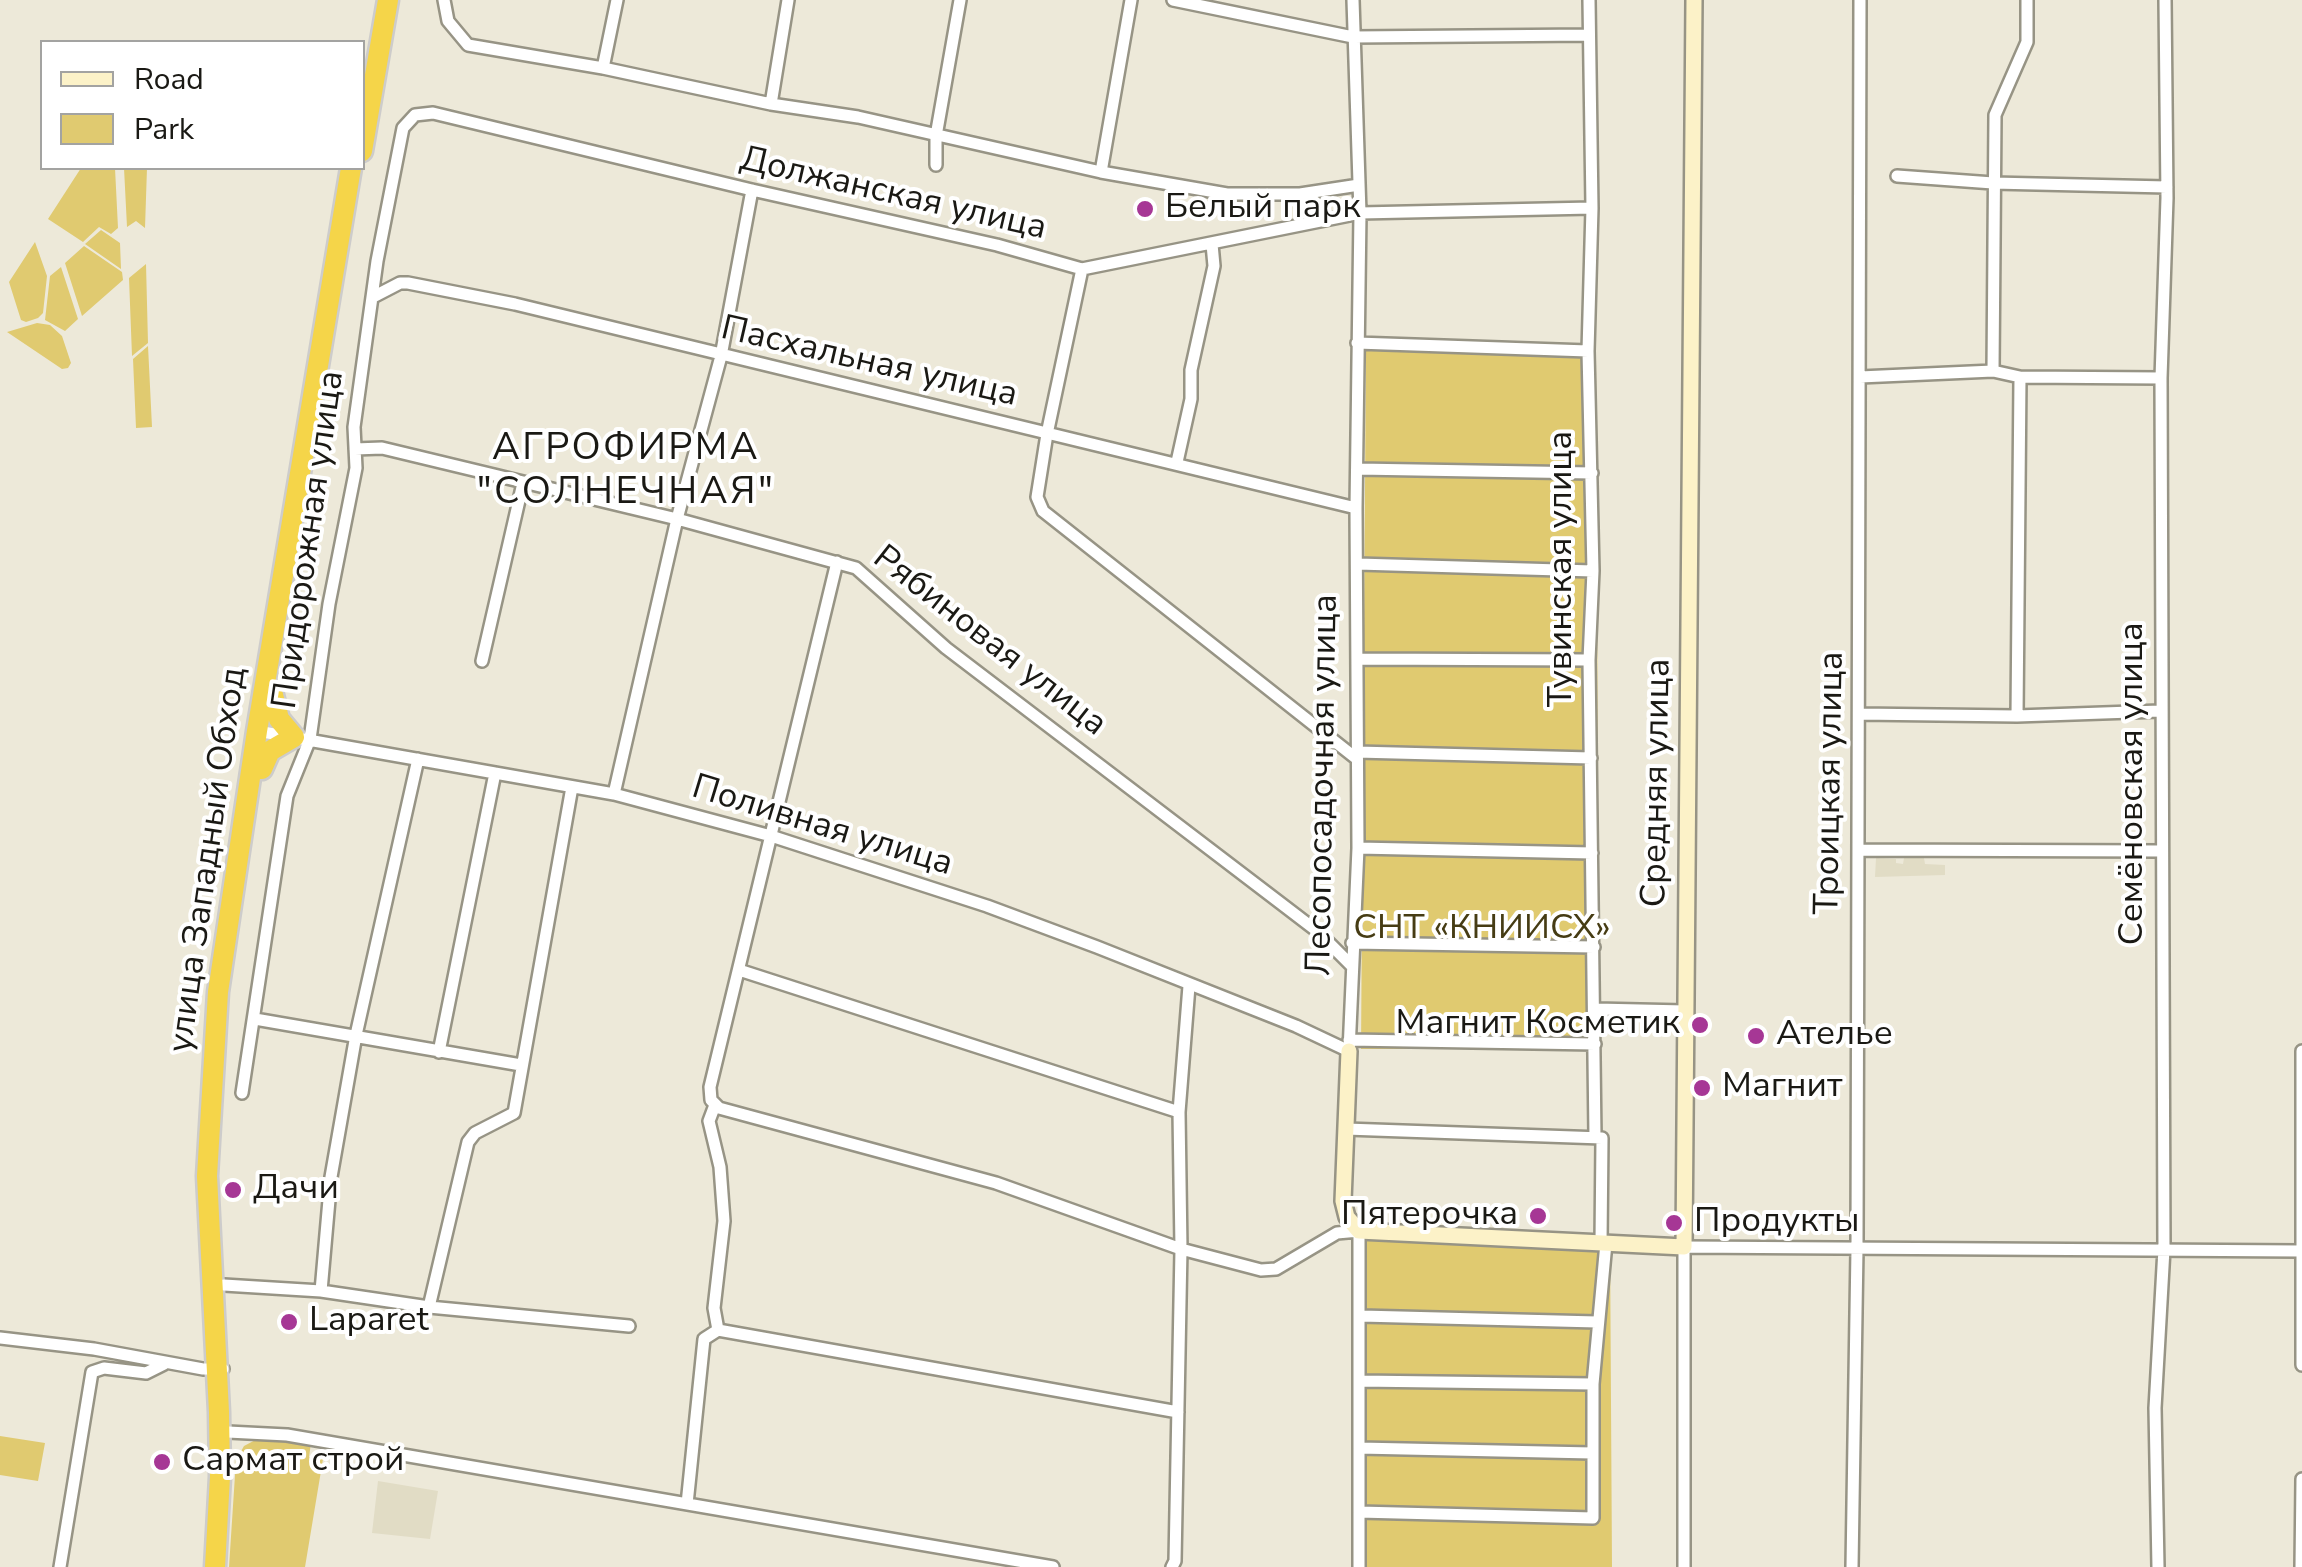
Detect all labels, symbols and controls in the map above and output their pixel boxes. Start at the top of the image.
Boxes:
legend [40,40,365,170]
text: Road [134,59,204,100]
text: Park [134,109,194,150]
street label: Должанская улица [736,139,1050,251]
place label: Белый парк [1165,188,1361,230]
marker: Белый парк [1134,198,1156,220]
street label: Пасхальная улица [717,308,1021,418]
street label: Придорожная улица [265,368,355,712]
district label: АГРОФИРМА "СОЛНЕЧНАЯ" [477,427,775,516]
street label: Тувинская улица [1542,431,1584,707]
street label: Рябиновая улица [864,538,1114,746]
street label: Лесопосадочная улица [1300,594,1348,976]
street label: Семёновская улица [2113,622,2155,946]
street label: Троицкая улица [1808,651,1854,915]
street label: Средняя улица [1635,658,1681,908]
street label: улица Западный Обход [161,665,257,1055]
street label: Поливная улица [687,767,957,887]
park label: СНТ «КНИИСХ» [1353,909,1611,951]
place label: Магнит Косметик [1395,1004,1680,1046]
marker: Магнит Косметик [1689,1014,1711,1036]
place label: Ателье [1776,1015,1893,1057]
marker: Ателье [1745,1025,1767,1047]
place label: Магнит [1722,1067,1843,1109]
marker: Магнит [1691,1077,1713,1099]
place label: Дачи [253,1169,339,1211]
marker: Дачи [222,1179,244,1201]
place label: Пятерочка [1341,1195,1518,1237]
place label: Продукты [1694,1202,1860,1244]
marker: Пятерочка [1527,1205,1549,1227]
marker: Продукты [1663,1212,1685,1234]
place label: Laparet [309,1301,429,1343]
marker: Laparet [278,1311,300,1333]
place label: Сармат строй [182,1441,404,1483]
marker: Сармат строй [151,1451,173,1473]

